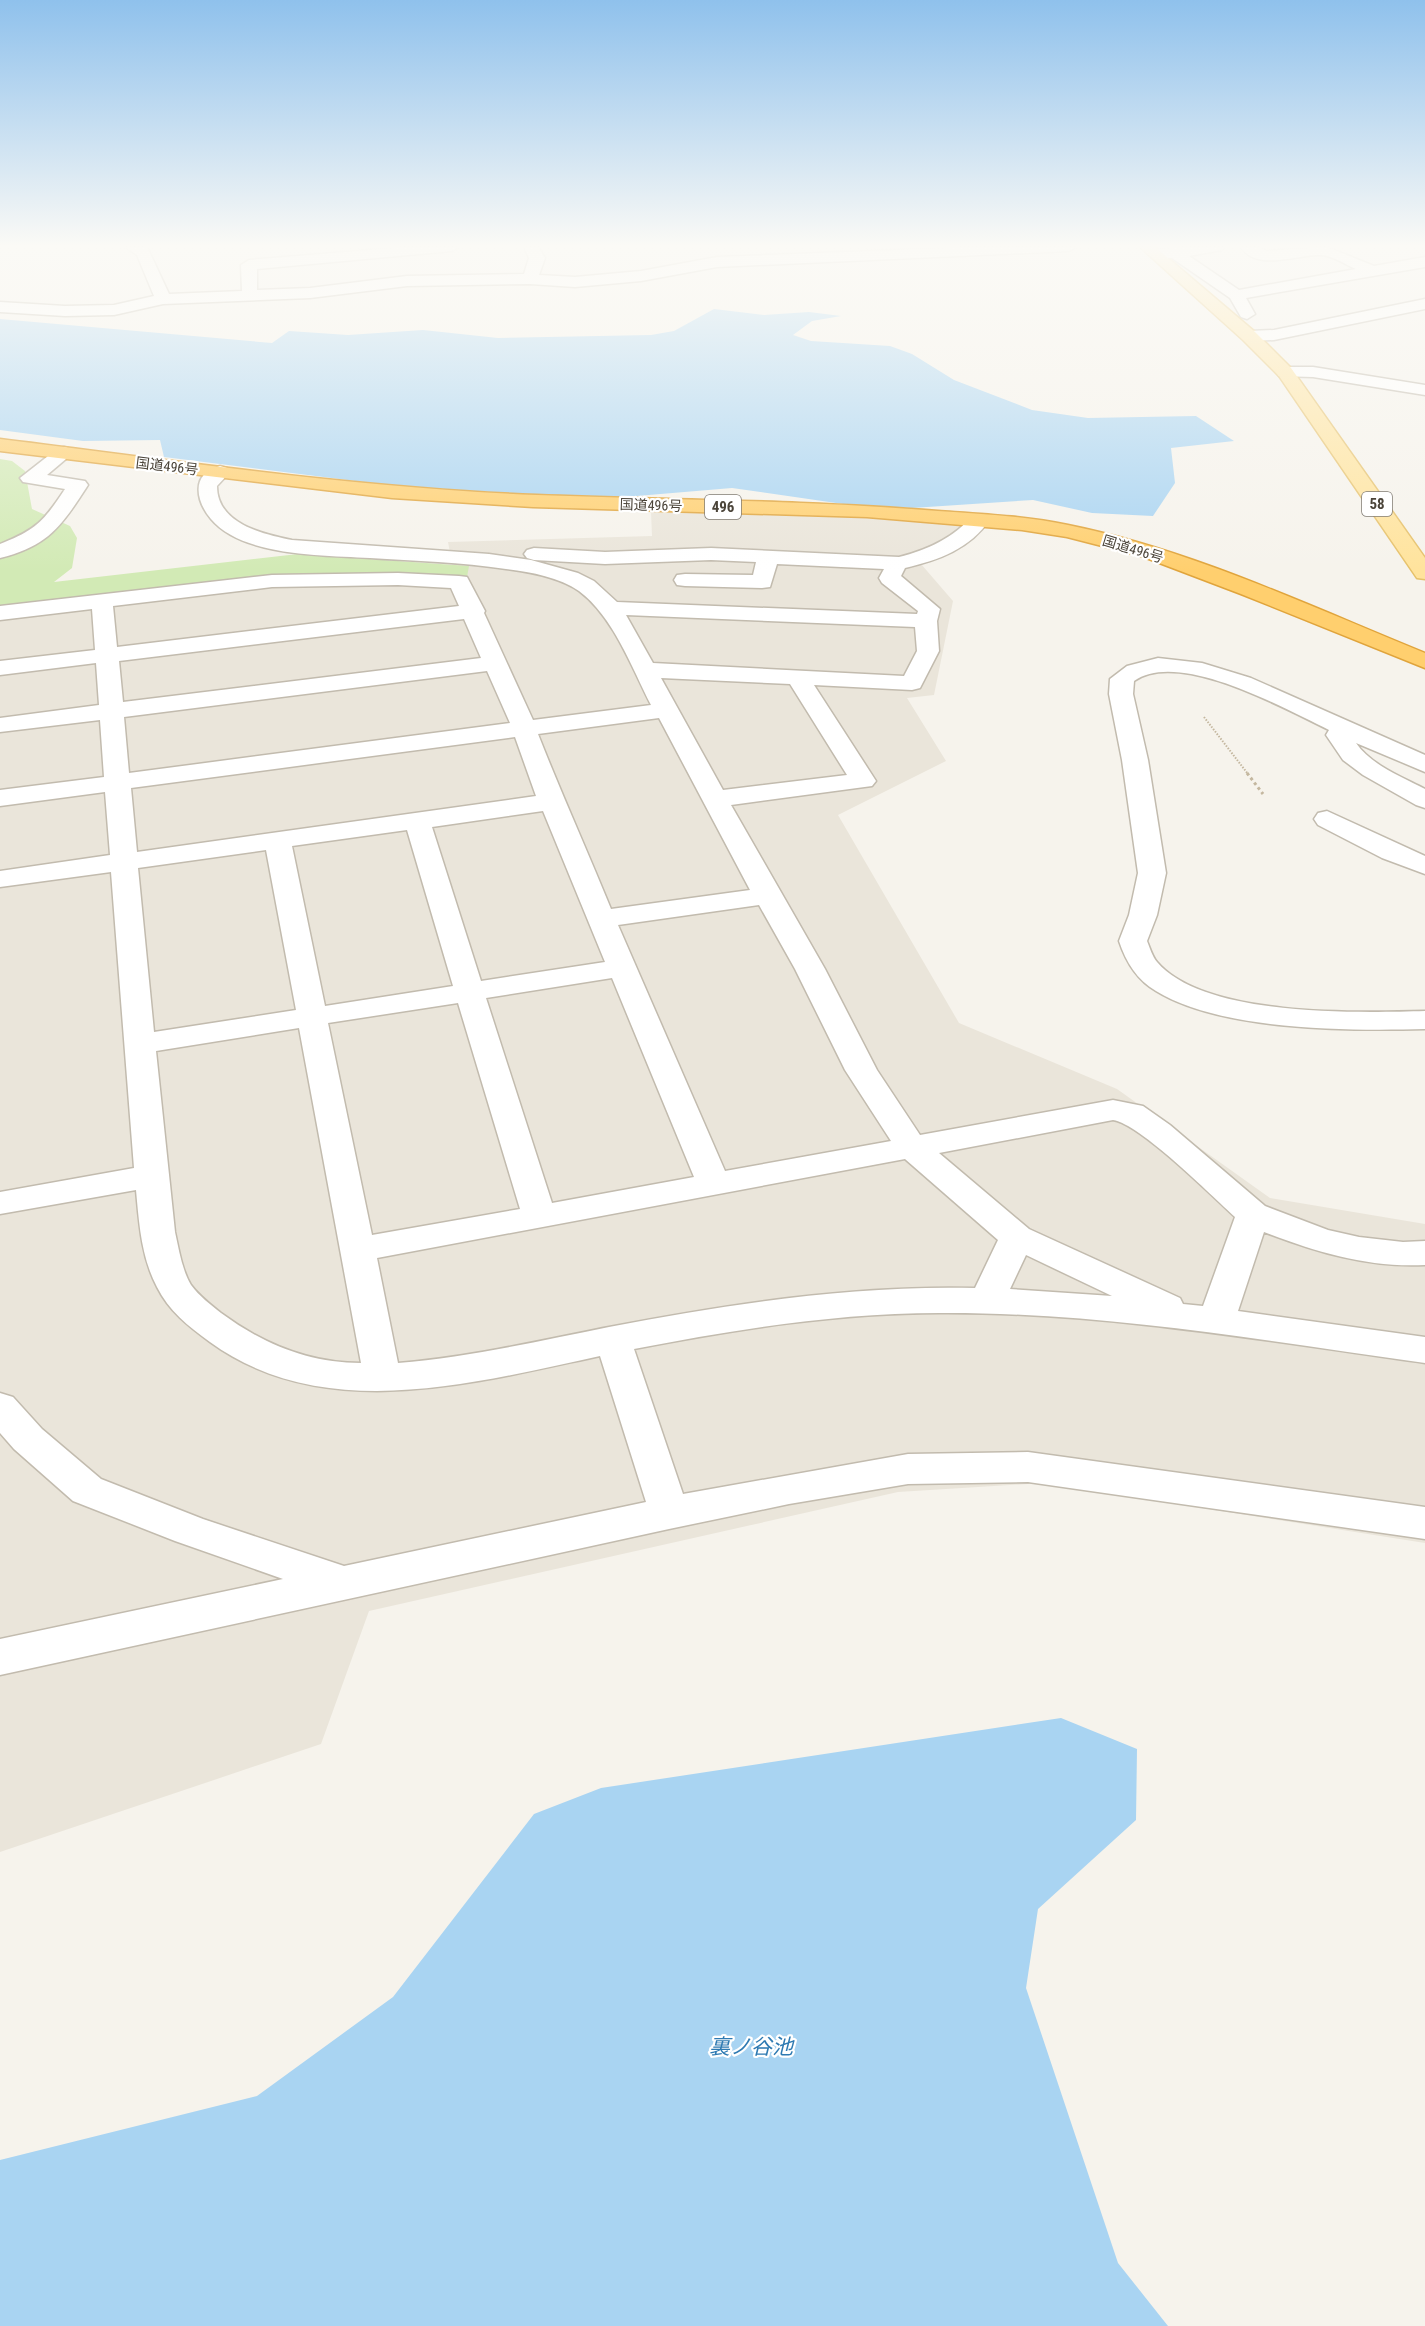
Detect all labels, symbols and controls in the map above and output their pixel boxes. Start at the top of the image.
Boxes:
street label: 国道496号 [135,454,199,478]
road number: 58 [1362,492,1392,516]
road number: 496 [705,495,741,519]
street label: 国道496号 [619,496,683,514]
street label: 国道496号 [1101,532,1165,566]
water label: 裏ノ谷池 [709,2035,795,2059]

